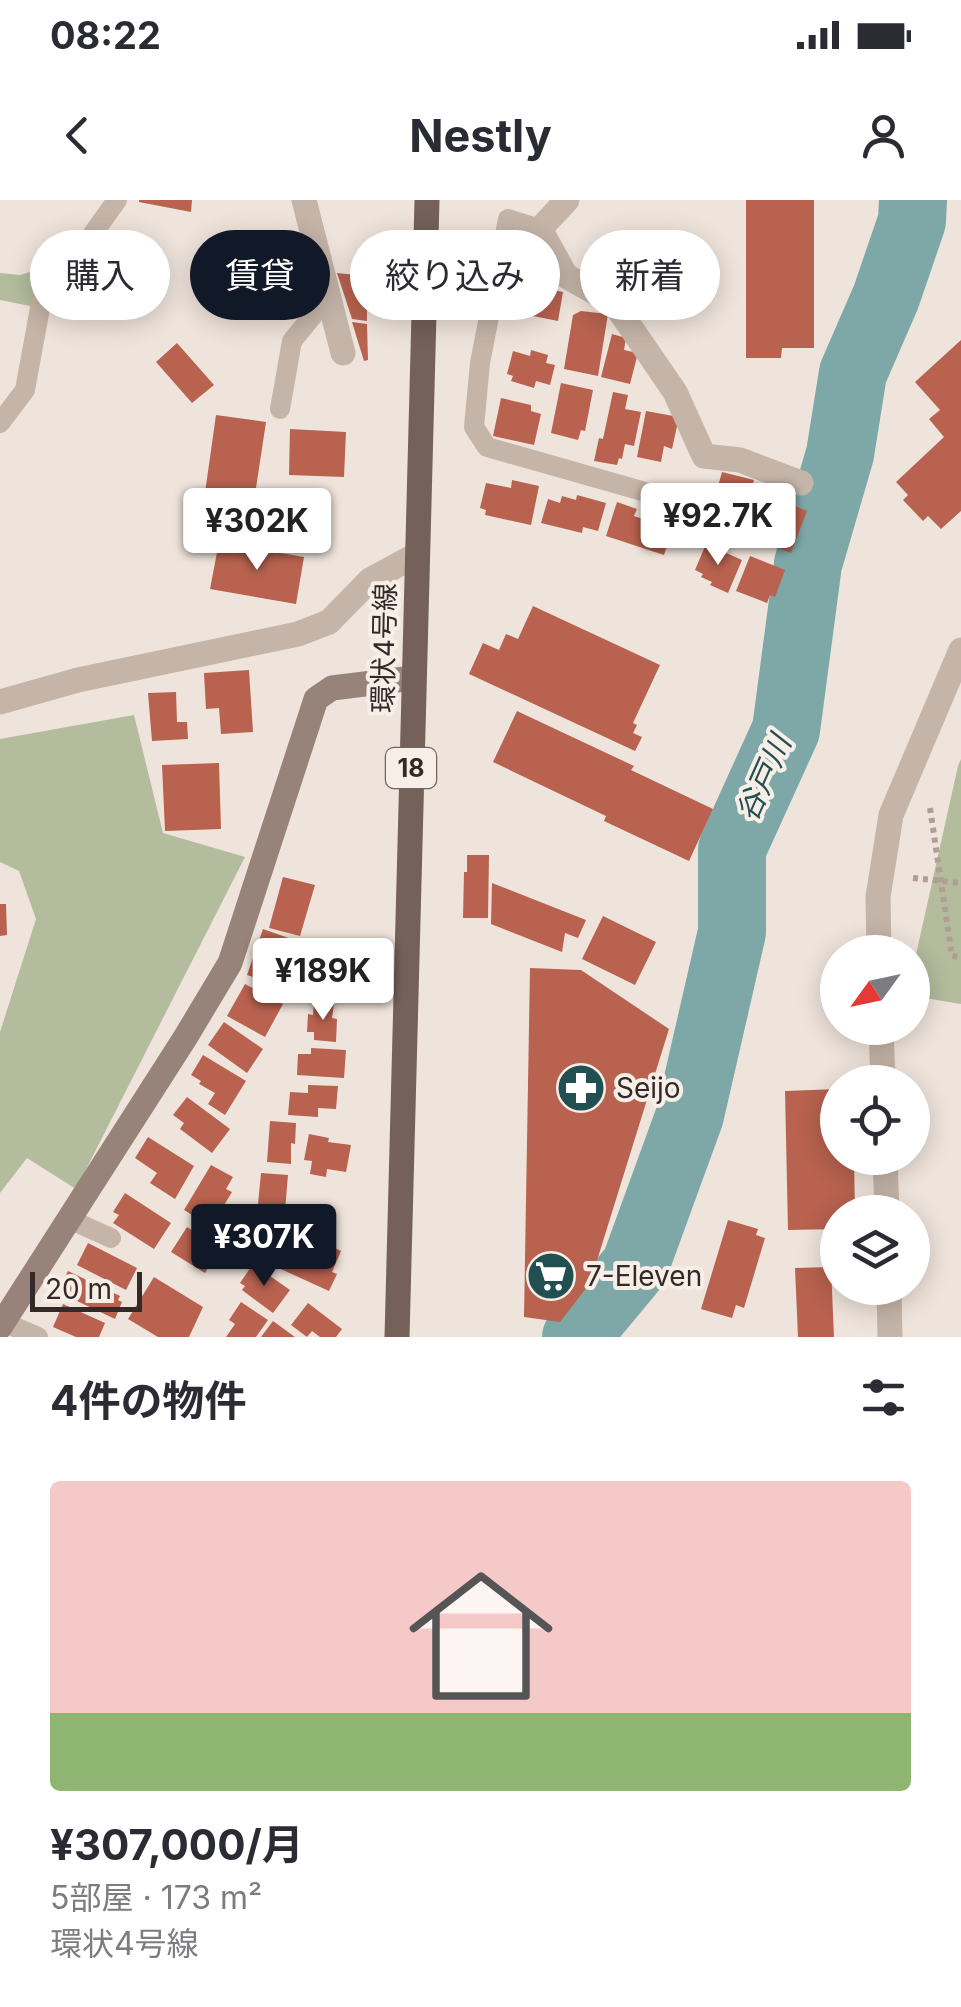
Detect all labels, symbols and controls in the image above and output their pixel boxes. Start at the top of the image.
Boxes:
text: 08:22 [50,12,161,58]
icon: back [50,108,105,163]
text: Nestly [409,108,552,163]
icon: person [856,108,911,163]
chip: 購入 [30,230,170,320]
chip: 賃貸 [190,230,330,320]
chip: 絞り込み [350,230,560,320]
chip: 新着 [580,230,720,320]
pin: ¥92.7K [637,483,799,568]
pin: ¥302K [187,488,327,573]
text: ¥92.7K [663,496,773,535]
text: ¥302K [205,501,309,540]
street label: 環状4号線 [366,583,402,713]
water label: 谷戸川 [728,727,799,826]
road number: 18 [386,748,436,788]
north arrow [820,935,930,1045]
map controls [820,935,930,1305]
pin: ¥189K [253,938,393,1023]
text: ¥189K [275,951,371,990]
pharmacy icon: Seijo [555,1062,607,1114]
button: locate [820,1065,930,1175]
place label: Seijo [616,1071,681,1105]
button: layers [820,1195,930,1305]
pin: ¥307K [194,1204,334,1289]
text: ¥307K [213,1217,315,1256]
supermarket icon: 7-Eleven [525,1250,577,1302]
place label: 7-Eleven [586,1259,702,1293]
scale bar [30,1267,142,1312]
text: 20 m [45,1272,112,1306]
icon: filters [856,1370,911,1425]
text: 4件の物件 [50,1375,246,1426]
icon: home [391,1546,571,1726]
text: ¥307,000/月 [50,1819,304,1870]
text: 5部屋 · 173 m² [50,1878,262,1917]
text: 環状4号線 [50,1924,199,1963]

